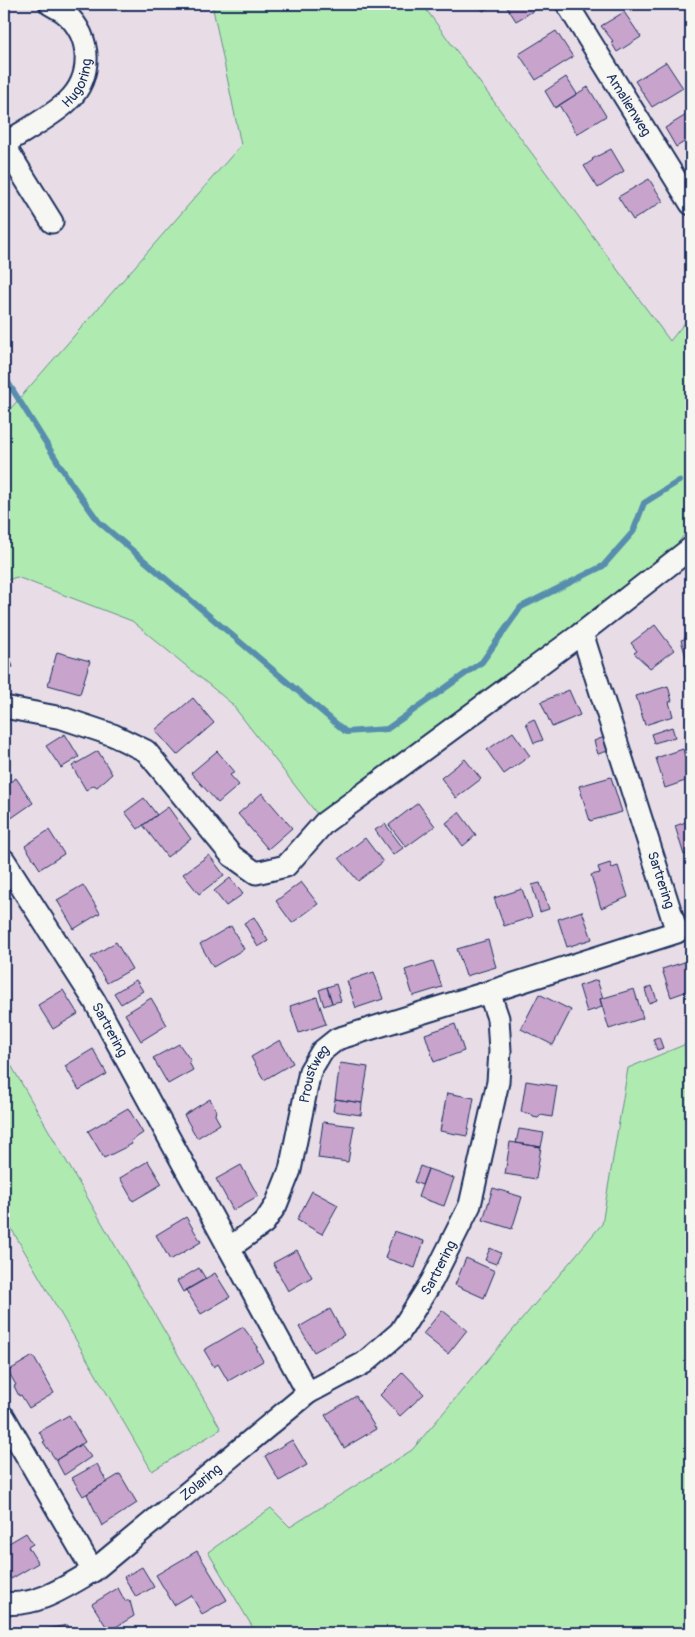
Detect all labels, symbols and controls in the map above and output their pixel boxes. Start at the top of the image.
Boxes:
street label: Hugoring [58,58,95,111]
street label: Amalienweg [603,69,655,139]
street label: Sartrering [644,849,678,911]
street label: Sartrering [88,999,132,1060]
street label: Proustweg [295,1040,332,1104]
street label: Sartrering [417,1237,459,1298]
street label: Zolaring [176,1460,225,1504]

